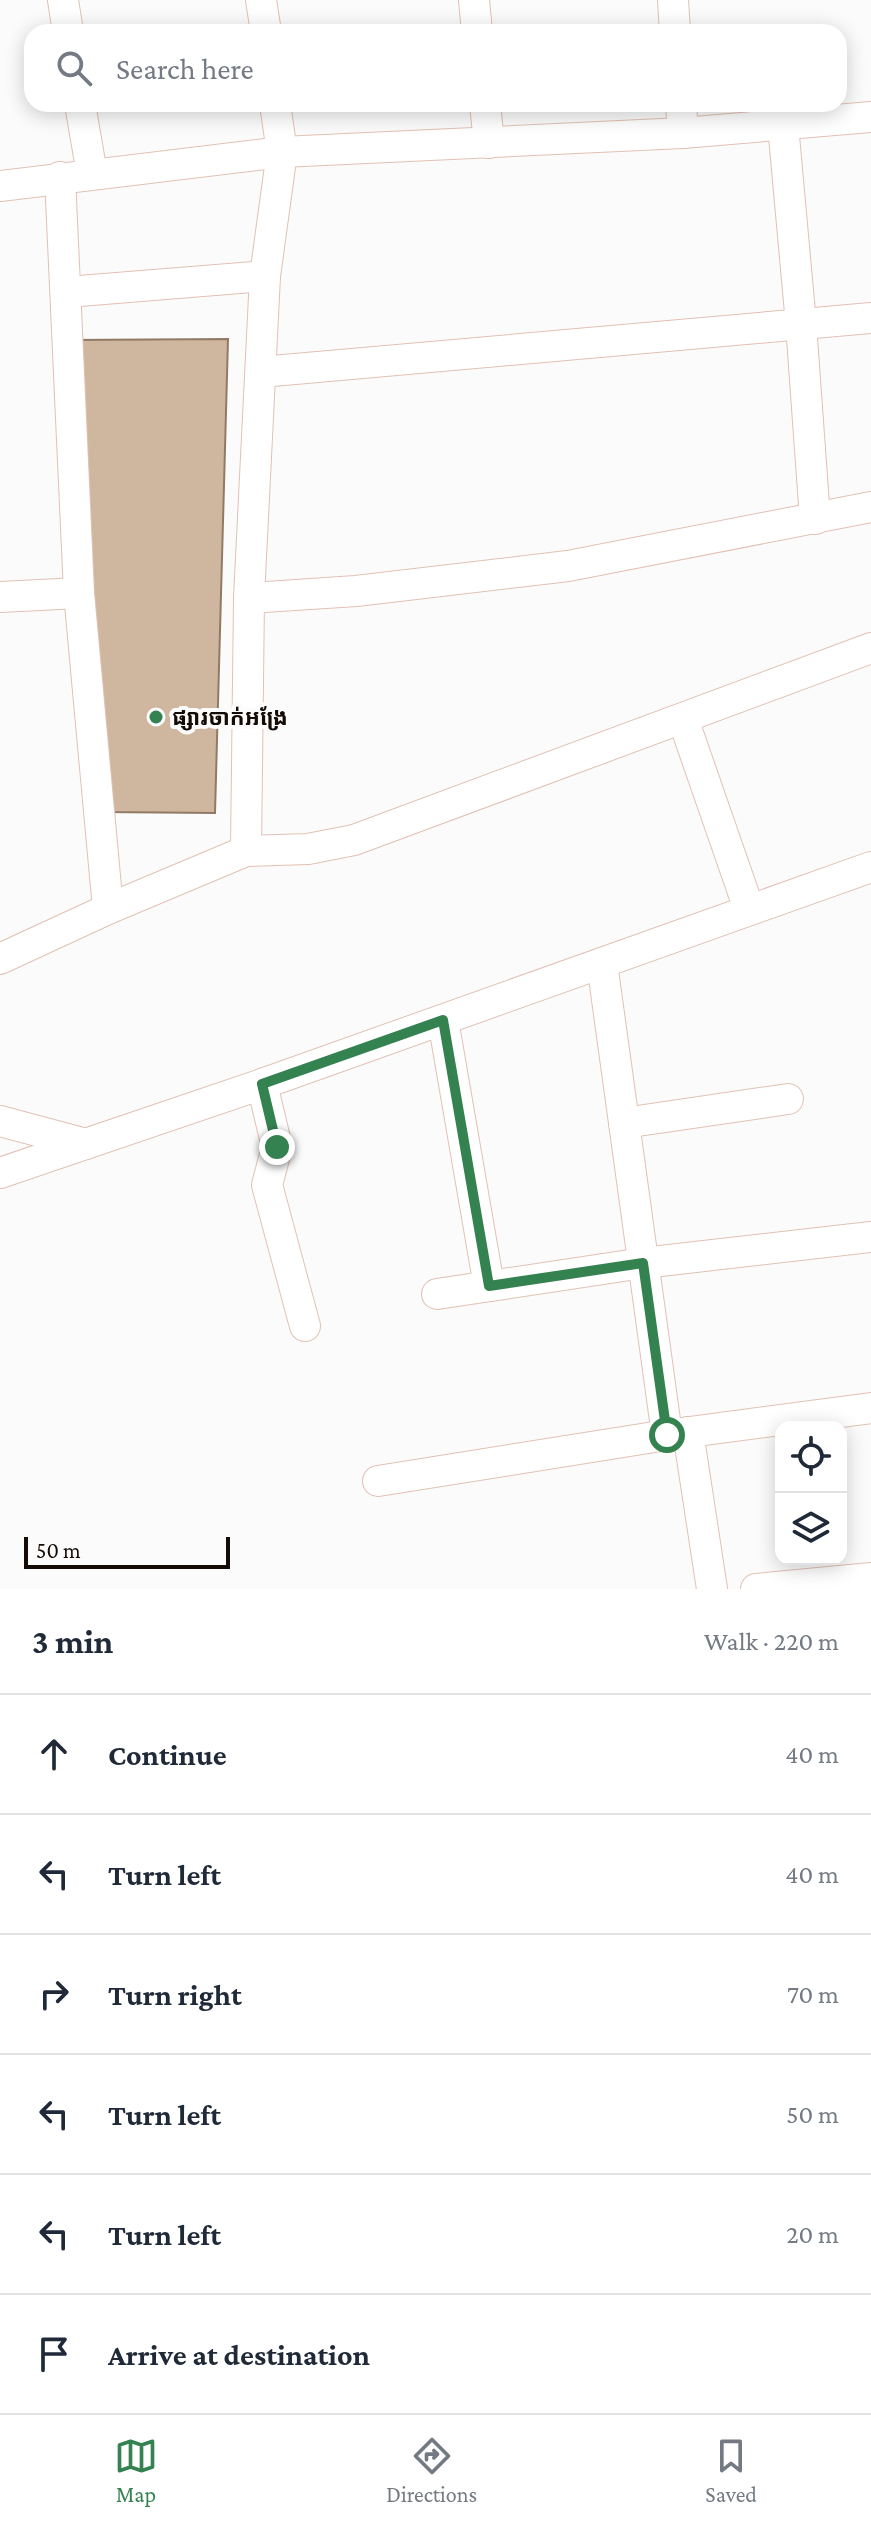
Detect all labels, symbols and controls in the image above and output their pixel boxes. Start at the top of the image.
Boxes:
search box [24,24,847,112]
icon: search [52,46,96,90]
text: Search here [116,52,254,85]
place label: ផ្សារចាក់អង្រែ [172,705,288,731]
marker: ផ្សារចាក់អង្រែ [147,708,165,726]
route end [259,1129,295,1165]
route start [649,1417,685,1453]
map controls [775,1421,847,1565]
button: locate [775,1421,847,1493]
button: layers [775,1493,847,1565]
scale bar [24,1533,230,1569]
text: 50 m [36,1538,81,1563]
text: 3 min [32,1623,113,1660]
text: Walk · 220 m [704,1627,839,1656]
icon: ahead [32,1732,76,1776]
text: Continue [108,1738,227,1771]
text: 40 m [785,1740,839,1769]
icon: left [32,1852,76,1896]
text: Turn left [108,1858,221,1891]
text: 40 m [785,1860,839,1889]
icon: right [32,1972,76,2016]
text: Turn right [108,1978,242,2011]
text: 70 m [787,1980,839,2009]
icon: left [32,2092,76,2136]
text: Turn left [108,2098,221,2131]
text: 50 m [786,2100,839,2129]
icon: left [32,2212,76,2256]
text: Turn left [108,2218,221,2251]
text: 20 m [786,2220,839,2249]
icon: arrive [32,2332,76,2376]
text: Arrive at destination [108,2338,370,2371]
tab: Map [114,2434,158,2507]
tab: Directions [386,2434,477,2507]
tab: Saved [705,2434,757,2507]

